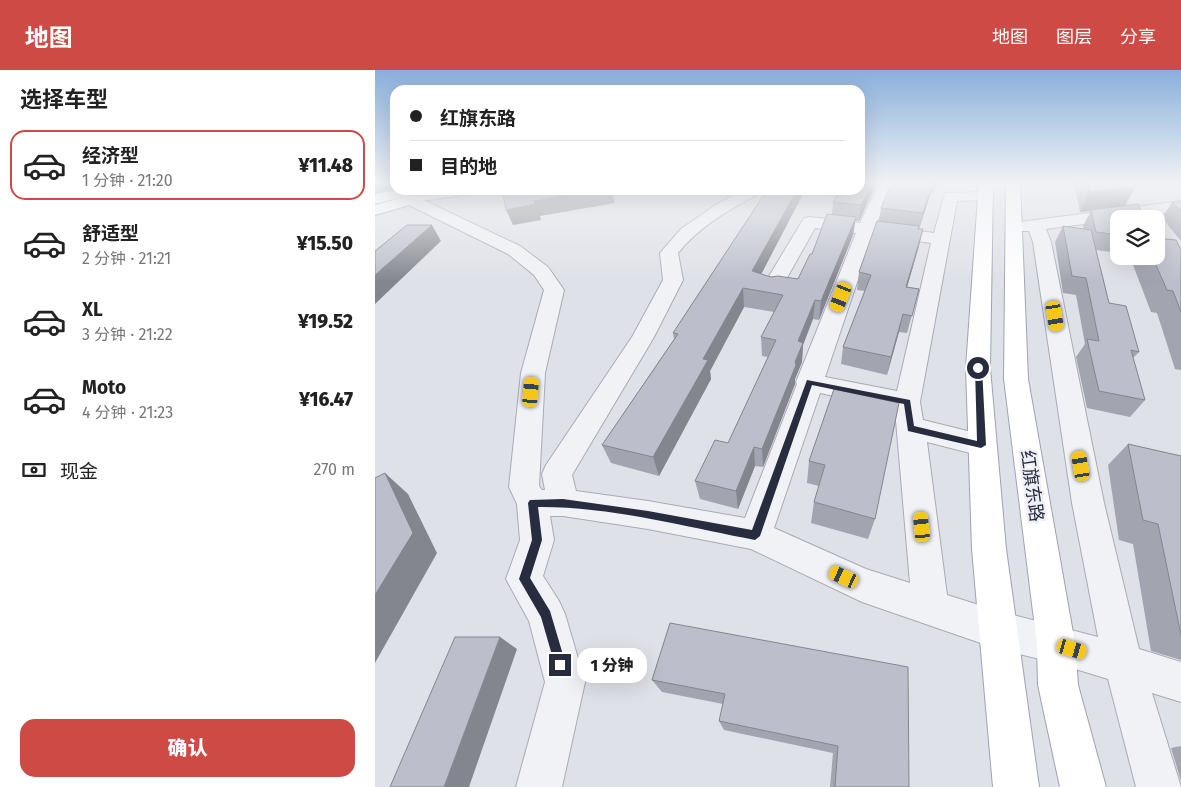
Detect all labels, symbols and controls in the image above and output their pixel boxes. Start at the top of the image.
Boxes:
text: 地图 [25,24,73,52]
text: 地图 [992,26,1028,48]
text: 图层 [1056,26,1092,48]
text: 分享 [1120,26,1156,48]
text: 选择车型 [20,86,108,113]
text: 红旗东路 [440,107,516,130]
icon: car [22,143,67,188]
text: 经济型 [82,144,139,167]
text: ¥11.48 [299,154,353,177]
text: 目的地 [440,155,497,178]
text: 1 分钟 · 21:20 [82,171,173,190]
map controls [1110,210,1165,265]
button: layers [1110,210,1165,265]
icon: car [22,221,67,266]
text: 舒适型 [82,222,139,245]
text: ¥15.50 [297,232,353,255]
text: 2 分钟 · 21:21 [82,249,171,268]
car [828,280,853,314]
text: XL [82,298,103,321]
icon: car [22,299,67,344]
car [1045,300,1064,332]
text: ¥19.52 [298,310,353,333]
text: 3 分钟 · 21:22 [82,325,173,344]
route start [967,357,989,379]
text: Moto [82,376,126,399]
car [522,376,539,408]
icon: car [22,377,67,422]
text: ¥16.47 [299,388,353,411]
text: 4 分钟 · 21:23 [82,403,173,422]
street label: 红旗东路 [1016,449,1048,523]
car [1071,450,1090,482]
icon: cash [20,456,48,484]
text: 现金 [60,460,98,483]
text: 270 m [313,460,355,479]
car [912,511,931,543]
car [827,564,860,590]
car [1055,638,1088,660]
callout: 1 分钟 [577,648,647,682]
route end [549,654,571,676]
text: 1 分钟 [590,656,634,675]
button: 确认 [20,719,355,777]

